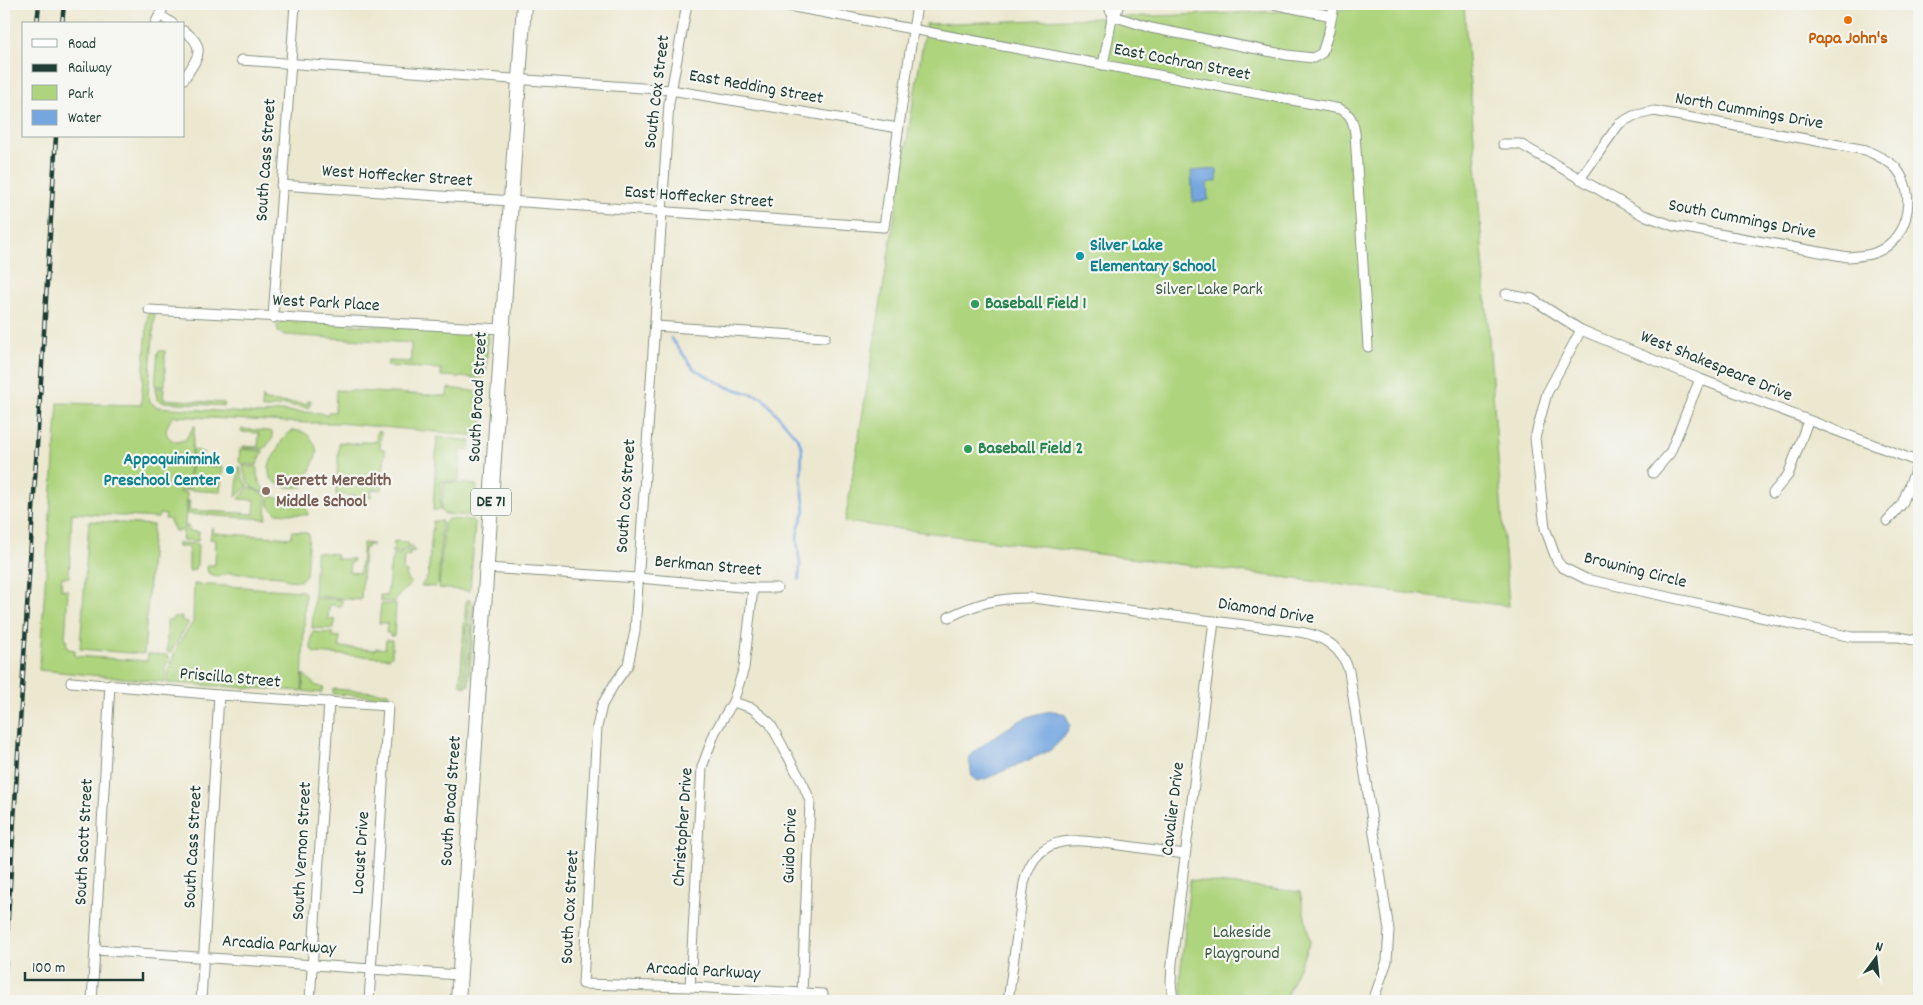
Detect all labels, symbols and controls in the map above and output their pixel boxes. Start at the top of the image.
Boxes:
marker: Papa John's [1842,14,1854,26]
legend [22,22,185,138]
place label: Papa John's [1808,27,1888,52]
street label: South Cox Street [639,33,677,150]
text: Road [68,34,96,56]
street label: East Cochran Street [1112,38,1253,89]
text: Railway [68,58,112,80]
street label: East Redding Street [687,64,825,112]
text: Park [68,84,94,106]
street label: North Cummings Drive [1673,87,1825,137]
street label: South Cass Street [250,97,284,222]
text: Water [68,108,102,130]
street label: West Hoffecker Street [321,159,474,195]
street label: East Hoffecker Street [624,180,775,216]
street label: South Cummings Drive [1666,193,1818,247]
place label: Silver Lake Elementary School [1090,234,1217,280]
marker: Silver Lake Elementary School [1074,250,1086,262]
park label: Silver Lake Park [1155,278,1263,303]
street label: West Park Place [272,289,380,319]
place label: Baseball Field 1 [985,292,1086,317]
marker: Baseball Field 1 [969,298,981,310]
street label: West Shakespeare Drive [1636,325,1796,409]
street label: South Broad Street [463,331,495,463]
place label: Baseball Field 2 [978,437,1083,462]
street label: South Cox Street [611,438,643,554]
marker: Baseball Field 2 [962,443,974,455]
place label: Appoquinimink Preschool Center [103,448,221,494]
marker: Appoquinimink Preschool Center [224,464,236,476]
place label: Everett Meredith Middle School [276,469,391,515]
marker: Everett Meredith Middle School [260,485,272,497]
road number: DE 71 [471,488,511,516]
street label: Browning Circle [1581,546,1689,596]
street label: Berkman Street [653,550,763,584]
street label: Diamond Drive [1216,592,1316,632]
street label: Priscilla Street [179,662,282,696]
street label: South Broad Street [435,735,469,867]
street label: Cavalier Drive [1156,761,1192,857]
street label: Christopher Drive [667,767,701,887]
street label: South Scott Street [69,778,101,906]
street label: South Vernon Street [287,781,319,921]
street label: South Cass Street [178,785,210,909]
street label: Guido Drive [777,808,805,884]
street label: Locust Drive [347,810,377,895]
street label: South Cox Street [556,849,586,965]
park label: Lakeside Playground [1204,921,1280,967]
street label: Arcadia Parkway [221,930,338,963]
north arrow [1850,932,1900,982]
text: N [1873,937,1885,958]
scale bar [25,950,142,982]
street label: Arcadia Parkway [645,957,762,988]
text: 100 m [32,958,65,980]

